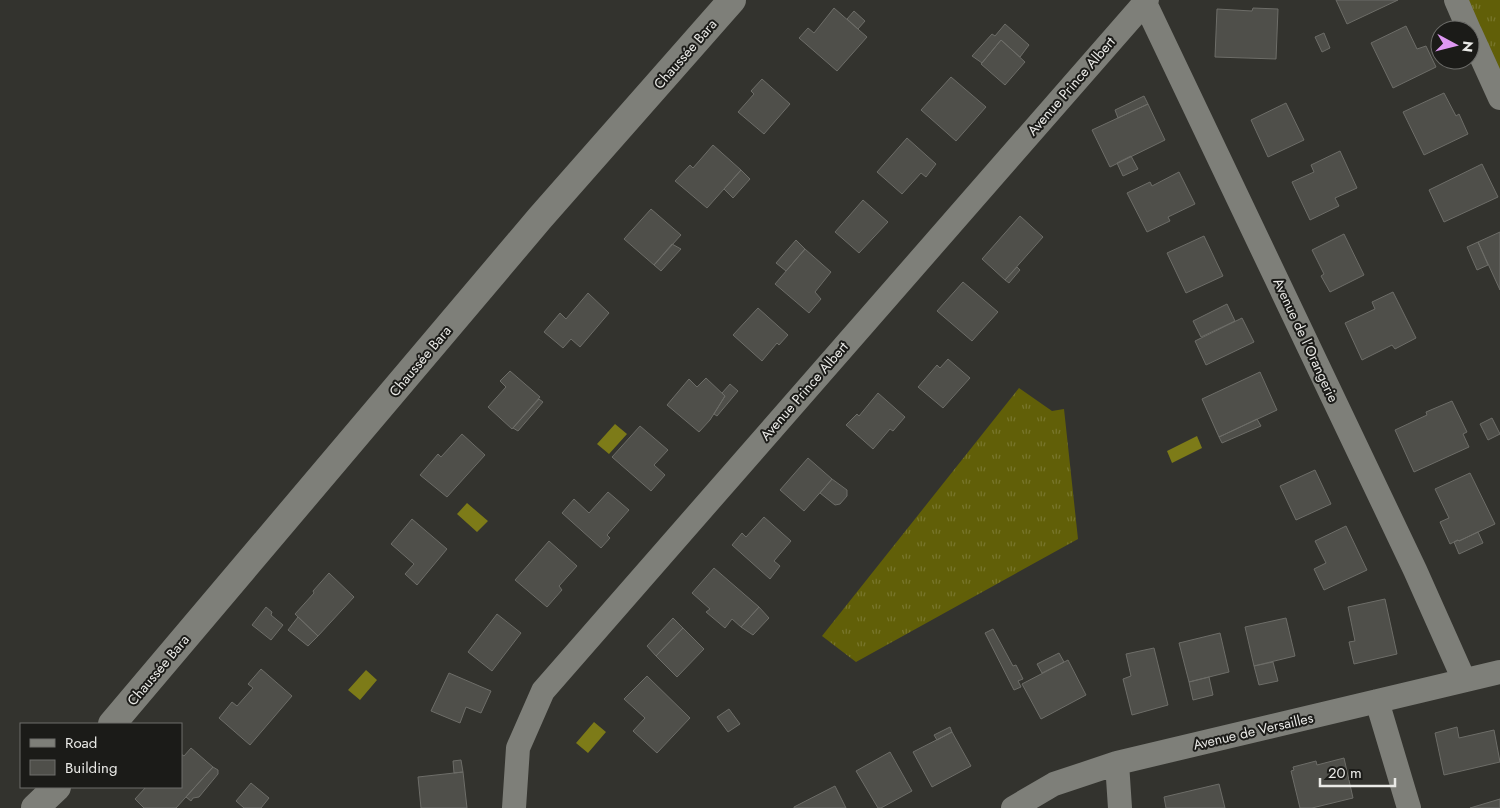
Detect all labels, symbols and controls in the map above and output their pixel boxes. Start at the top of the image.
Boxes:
street label: Chaussée Bara [649,15,721,93]
north arrow [1430,20,1480,70]
street label: Avenue Prince Albert [1022,32,1120,140]
text: N [1457,40,1479,53]
street label: Avenue de l'Orangerie [1268,275,1344,405]
street label: Chaussée Bara [384,321,456,401]
street label: Avenue Prince Albert [755,337,853,445]
street label: Chaussée Bara [122,630,194,710]
street label: Avenue de Versailles [1191,707,1315,755]
legend [20,723,182,788]
text: Road [65,732,97,754]
scale bar [1320,756,1395,788]
text: Building [65,757,117,779]
text: 20 m [1328,762,1362,784]

